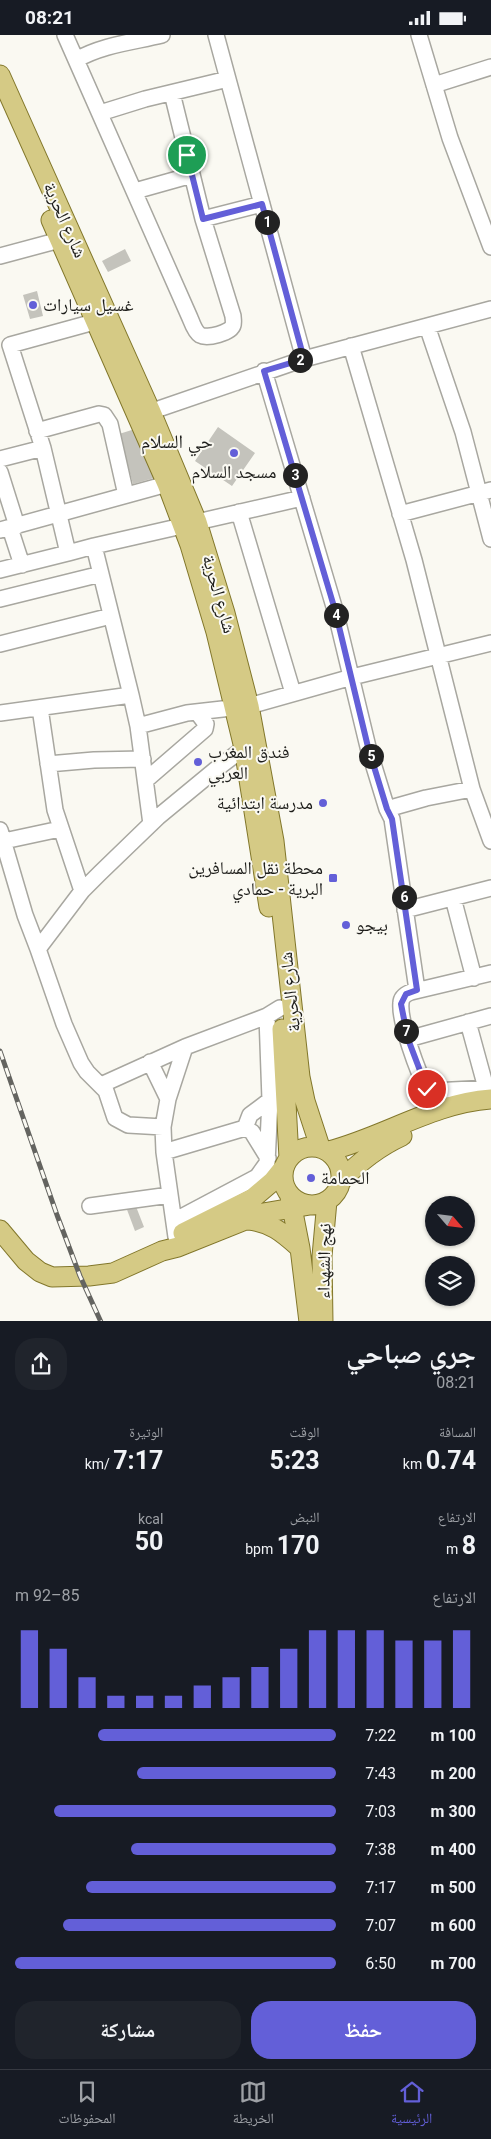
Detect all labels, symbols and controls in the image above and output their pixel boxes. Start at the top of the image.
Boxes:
text: 08:21 [25,6,74,29]
pin [166,134,208,176]
icon: arrive [173,141,201,169]
street label: شارع الحرية [39,179,91,261]
pin: 1 [254,209,280,235]
text: 1 [263,214,272,230]
place label: غسيل سيارات [43,294,134,316]
marker: غسيل سيارات [27,299,39,311]
pin: 2 [288,347,312,373]
text: 2 [296,352,305,368]
district label: حي السلام [141,430,213,457]
marker: مسجد السلام [228,447,240,459]
place label: مسجد السلام [192,461,276,484]
pin: 3 [282,463,308,487]
text: 3 [291,467,300,483]
street label: شارع الحرية [197,552,241,636]
pin: 4 [324,603,348,627]
text: 4 [332,607,341,623]
place label: فندق المغرب العربي [208,741,290,788]
pin: 5 [358,743,384,769]
text: 5 [367,748,376,764]
marker: فندق المغرب العربي [192,756,204,768]
place label: مدرسة ابتدائية [217,792,313,814]
marker: مدرسة ابتدائية [317,797,329,809]
place label: محطة نقل المسافرين البرية - حمادي [188,857,323,904]
marker: محطة نقل المسافرين البرية - حمادي [327,872,339,884]
pin: 6 [392,885,416,909]
text: 6 [400,889,409,905]
place label: بيجو [356,914,388,936]
marker: بيجو [340,919,352,931]
street label: شارع الحرية [275,951,305,1033]
pin: 7 [394,1019,418,1043]
text: 7 [402,1023,411,1039]
pin [406,1068,448,1110]
icon: check [413,1075,441,1103]
place label: الحمامة [321,1167,369,1188]
marker: الحمامة [305,1172,317,1184]
north arrow [425,1196,475,1246]
map controls [425,1196,475,1306]
street label: نهج الشهداء [312,1223,337,1299]
button: layers [425,1256,475,1306]
text: جري صباحي [346,1337,476,1370]
button: share [15,1338,67,1390]
text: 08:21 [436,1373,476,1392]
text: الوتيرة [129,1424,163,1440]
text: الوقت [290,1424,320,1440]
text: المسافة [439,1424,476,1440]
text: 7:17 [113,1446,163,1475]
text: 5:23 [270,1446,320,1475]
text: 0.74 [426,1446,476,1475]
text: /km [85,1456,113,1472]
text: km [403,1456,426,1472]
text: النبض [290,1509,320,1525]
text: الارتفاع [438,1509,476,1525]
text: kcal [138,1511,163,1527]
text: 50 [135,1527,163,1556]
text: 170 [277,1531,320,1560]
text: 8 [462,1531,476,1560]
text: bpm [245,1541,277,1557]
text: m [446,1541,462,1557]
text: 85–92 m [15,1586,79,1605]
text: الارتفاع [432,1588,476,1607]
text: 7:22 [365,1726,396,1745]
text: 100 m [431,1726,476,1745]
text: 7:43 [365,1764,396,1783]
text: 200 m [431,1764,476,1783]
text: 7:03 [365,1802,396,1821]
text: 300 m [431,1802,476,1821]
text: 7:38 [365,1840,396,1859]
text: 400 m [431,1840,476,1859]
text: 7:17 [365,1878,396,1897]
text: 500 m [431,1878,476,1897]
text: 7:07 [365,1916,396,1935]
text: 600 m [431,1916,476,1935]
text: 6:50 [365,1954,396,1973]
text: 700 m [431,1954,476,1973]
button: مشاركة [15,2001,241,2059]
button: حفظ [251,2001,476,2059]
tab: المحفوظات [59,2078,116,2132]
tab: الخريطة [233,2078,274,2132]
tab: الرئيسية [391,2078,432,2132]

